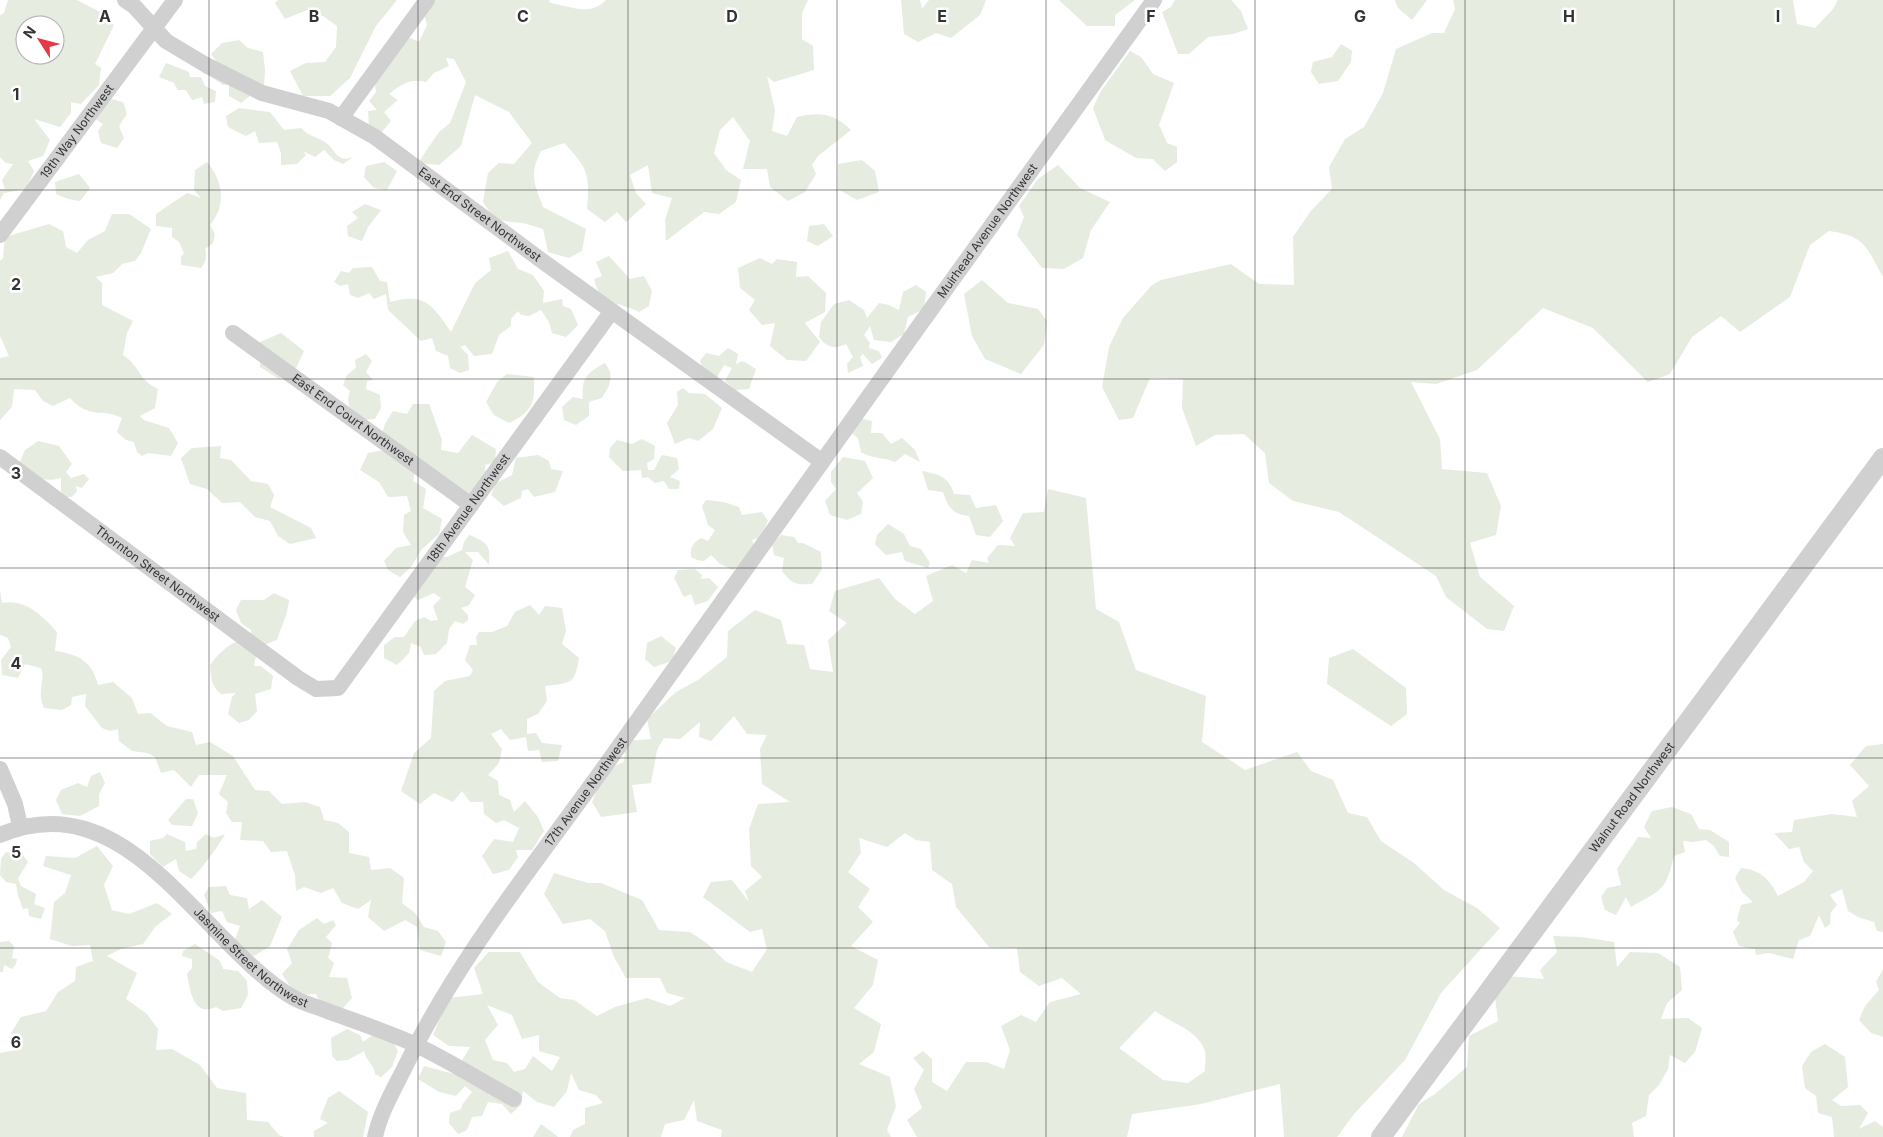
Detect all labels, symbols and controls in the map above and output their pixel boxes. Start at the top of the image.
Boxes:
text: A [99,6,111,26]
text: B [309,6,319,26]
text: C [517,6,529,26]
text: D [726,6,738,26]
text: E [937,6,947,26]
text: F [1146,6,1156,26]
text: G [1354,6,1366,26]
text: H [1563,6,1575,26]
text: I [1776,6,1780,26]
north arrow [15,15,65,65]
text: N [19,23,39,41]
street label: 19th Way Northwest [37,81,117,181]
text: 1 [13,84,19,104]
street label: Muirhead Avenue Northwest [934,161,1040,301]
street label: East End Street Northwest [416,164,544,265]
text: 2 [11,274,21,294]
street label: East End Court Northwest [289,370,417,468]
street label: 18th Avenue Northwest [423,451,513,566]
text: 3 [11,463,21,483]
street label: Thornton Street Northwest [92,522,223,625]
text: 4 [11,653,22,673]
street label: 17th Avenue Northwest [541,734,630,849]
street label: Walnut Road Northwest [1586,739,1677,856]
text: 5 [11,842,21,862]
street label: Jasmine Street Northwest [191,904,310,1010]
text: 6 [11,1032,21,1052]

